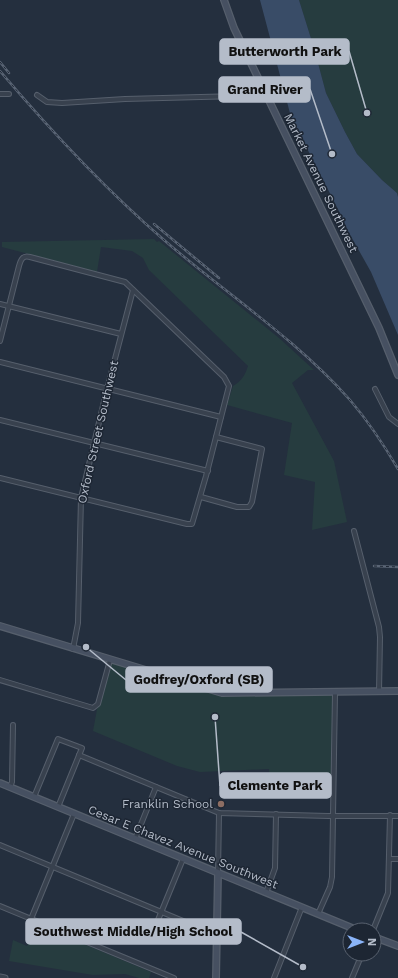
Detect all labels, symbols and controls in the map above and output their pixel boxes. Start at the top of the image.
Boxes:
callout: Butterworth Park [220,39,349,64]
text: Butterworth Park [228,44,343,59]
callout: Grand River [219,77,310,102]
text: Grand River [227,82,303,97]
street label: Market Avenue Southwest [281,111,361,255]
street label: Oxford Street Southwest [75,359,121,505]
callout: Godfrey/Oxford (SB) [126,667,272,692]
text: Godfrey/Oxford (SB) [134,672,264,687]
callout: Clemente Park [220,773,331,798]
text: Clemente Park [227,778,324,793]
place label: Franklin School [122,797,213,811]
marker: Franklin School [216,799,226,809]
street label: Cesar E Chavez Avenue Southwest [86,802,280,892]
callout: Southwest Middle/High School [26,919,241,944]
north arrow [342,922,382,962]
text: Southwest Middle/High School [33,924,233,939]
text: N [365,938,378,946]

